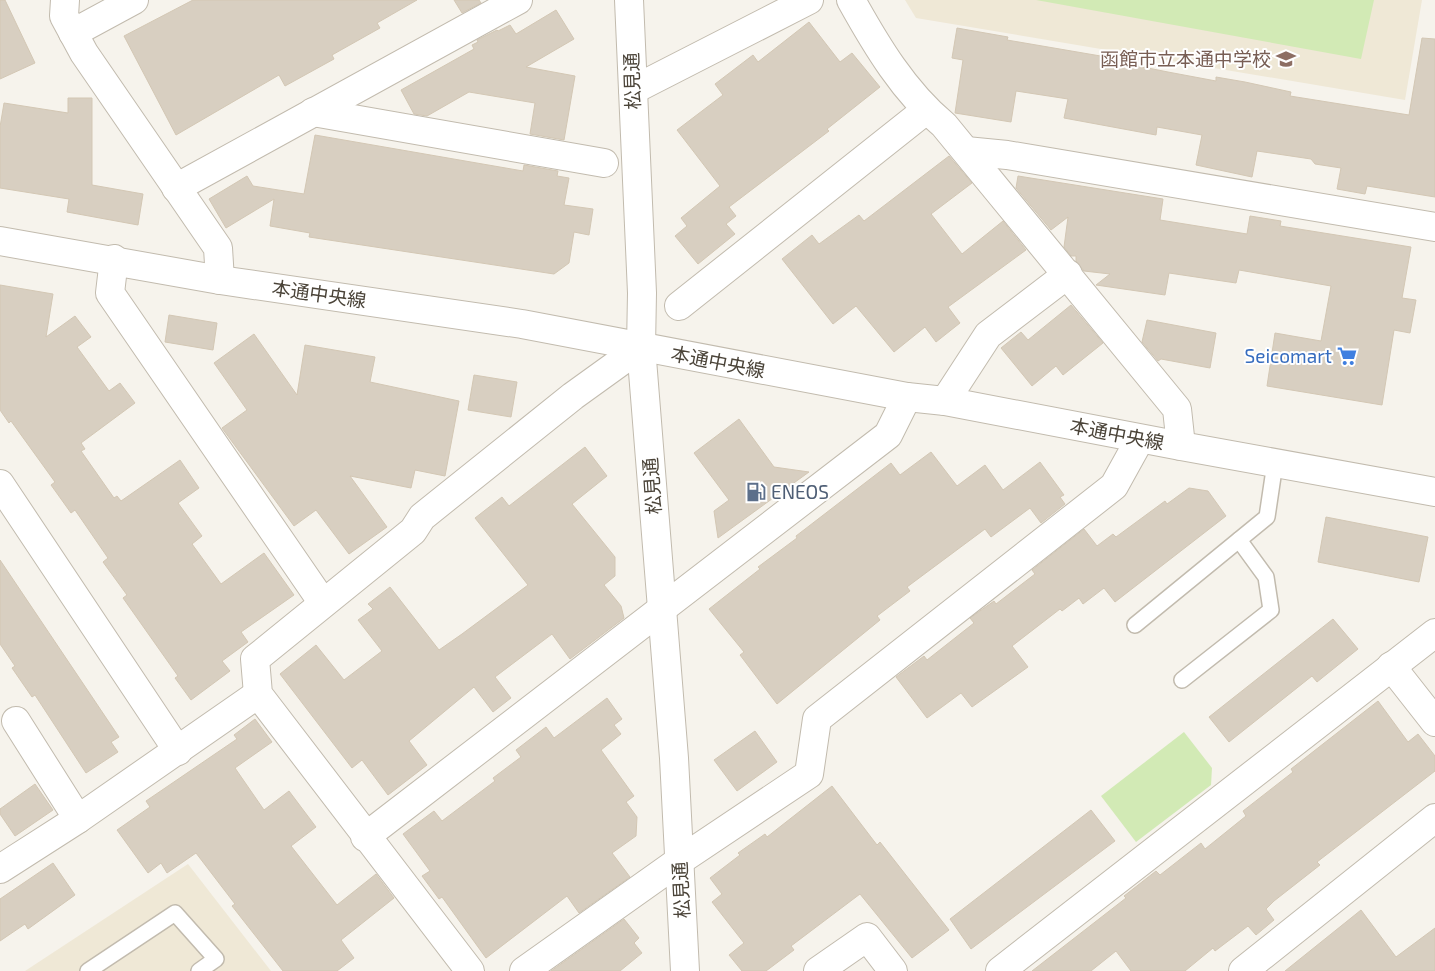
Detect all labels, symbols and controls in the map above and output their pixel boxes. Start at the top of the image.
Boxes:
place label: 函館市立本通中学校 [1100,47,1271,70]
school or university icon: 函館市立本通中学校 [1275,48,1297,70]
street label: 松見通 [619,52,644,110]
street label: 本通中央線 [270,276,368,312]
street label: 本通中央線 [669,341,767,382]
place label: Seicomart [1245,344,1332,367]
supermarket icon: Seicomart [1336,345,1358,367]
street label: 本通中央線 [1068,413,1166,454]
street label: 松見通 [638,457,665,515]
place label: ENEOS [771,480,829,503]
fuel station icon: ENEOS [745,481,767,503]
street label: 松見通 [668,861,693,919]

